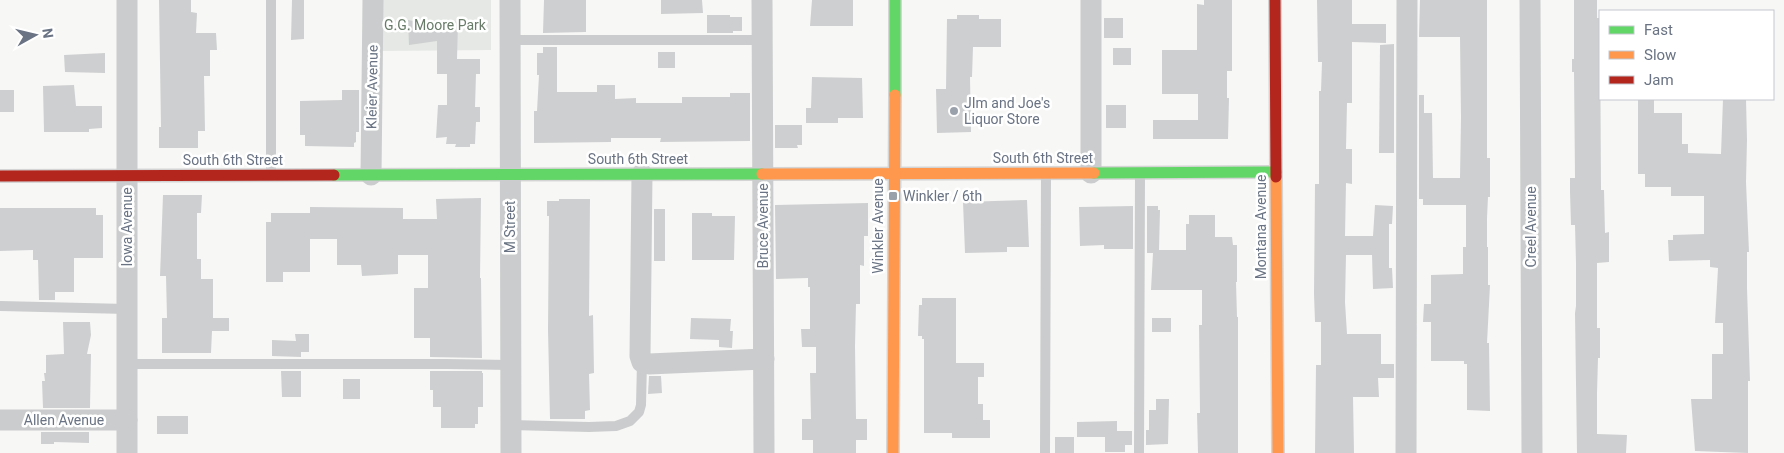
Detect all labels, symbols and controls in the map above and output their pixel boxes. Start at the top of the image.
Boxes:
north arrow [10,10,60,60]
legend [1599,10,1774,100]
park label: G.G. Moore Park [384,17,487,33]
text: Fast [1644,21,1673,39]
text: N [39,27,56,39]
street label: Kleier Avenue [363,45,381,129]
text: Slow [1644,46,1676,64]
text: Jam [1644,71,1674,89]
place label: JIm and Joe's Liquor Store [964,95,1050,127]
marker: JIm and Joe's Liquor Store [948,105,960,117]
street label: South 6th Street [993,150,1094,166]
street label: South 6th Street [588,151,689,167]
street label: South 6th Street [183,152,284,168]
street label: Montana Avenue [1253,175,1269,279]
street label: Winkler Avenue [870,178,886,274]
street label: Bruce Avenue [755,183,771,269]
street label: Creel Avenue [1523,186,1539,268]
street label: Iowa Avenue [119,187,135,267]
place label: Winkler / 6th [903,188,982,204]
marker: Winkler / 6th [887,190,899,202]
street label: M Street [502,200,518,253]
street label: Allen Avenue [24,412,104,428]

